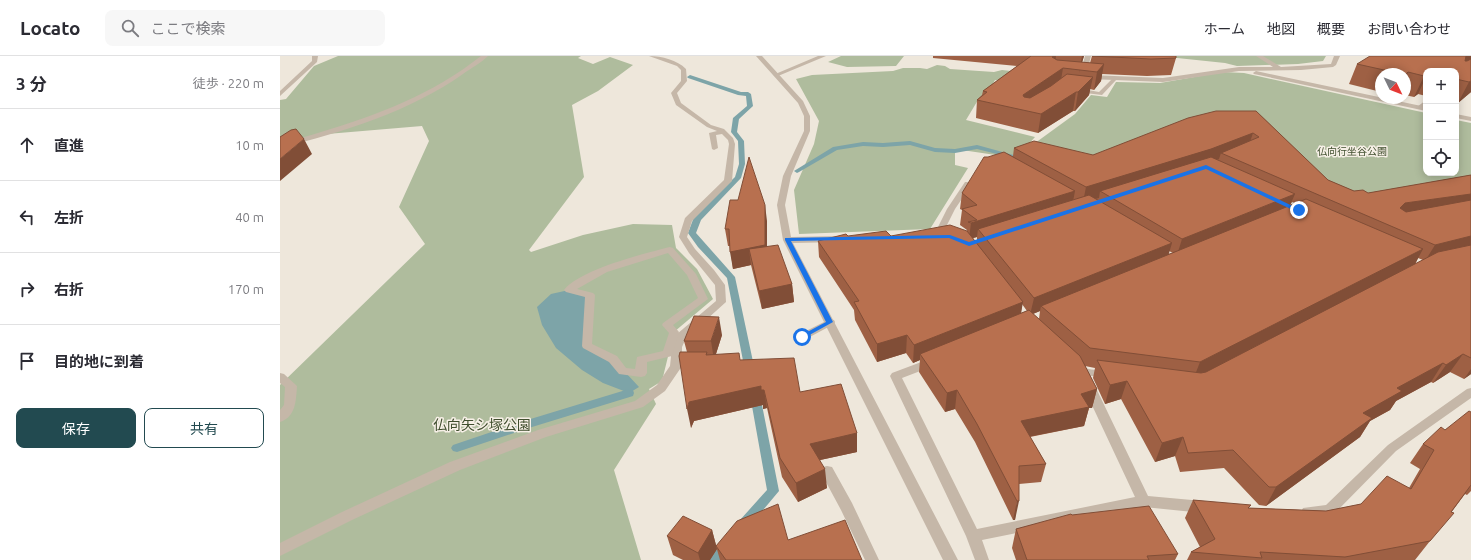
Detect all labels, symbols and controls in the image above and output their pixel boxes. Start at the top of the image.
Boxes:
search box [105,10,385,46]
text: Locato [20,17,81,39]
icon: search [119,17,141,39]
text: ここで検索 [151,20,226,37]
text: ホーム [1203,21,1245,37]
text: 地図 [1267,21,1295,37]
text: 概要 [1317,21,1345,37]
text: お問い合わせ [1367,21,1451,37]
north arrow [1375,68,1411,104]
map controls [1423,68,1459,176]
button: + [1423,68,1459,104]
text: 3 分 [16,74,47,93]
text: 徒歩 · 220 m [193,76,264,90]
button: − [1423,104,1459,140]
icon: ahead [16,134,38,156]
text: 直進 [54,137,84,154]
text: 10 m [235,138,264,152]
button: locate [1423,140,1459,176]
park label: 仏向行坐谷公園 [1317,146,1387,157]
route end [1290,201,1308,219]
icon: left [16,206,38,228]
text: 左折 [54,209,84,226]
text: 40 m [235,210,264,224]
icon: right [16,278,38,300]
text: 右折 [54,281,84,298]
text: 170 m [228,282,264,296]
route start [793,328,811,346]
icon: arrive [16,350,38,372]
text: 目的地に到着 [54,353,144,370]
button: 保存 [16,408,136,448]
button: 共有 [144,408,264,448]
park label: 仏向矢シ塚公園 [433,417,531,433]

